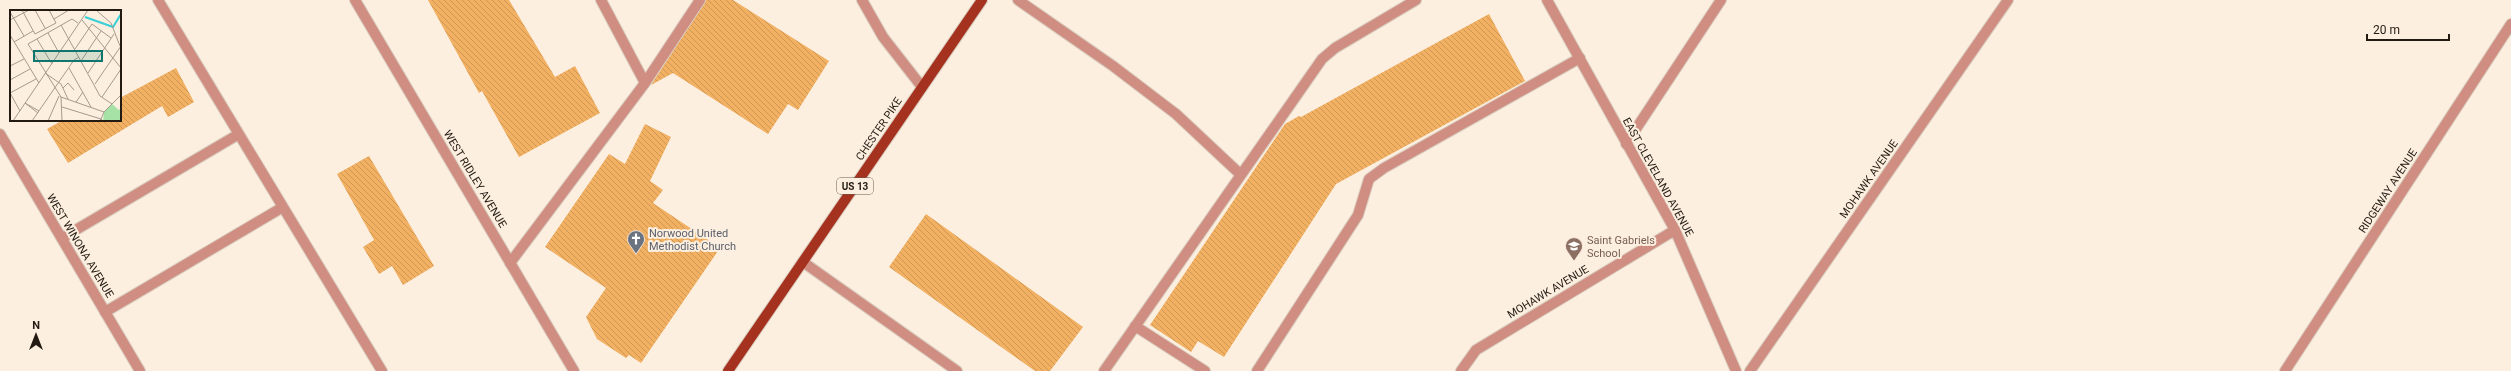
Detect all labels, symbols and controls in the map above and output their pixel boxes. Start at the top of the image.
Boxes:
inset map [10,10,121,121]
scale bar [2367,16,2449,42]
text: 20 m [2373,23,2400,37]
street label: CHESTER PIKE [853,95,905,163]
street label: EAST CLEVELAND AVENUE [1620,115,1696,239]
street label: WEST RIDLEY AVENUE [441,128,509,230]
street label: MOHAWK AVENUE [1837,137,1901,221]
street label: RIDGEWAY AVENUE [2356,147,2420,235]
road number: US 13 [837,178,873,194]
street label: WEST WINONA AVENUE [44,192,116,300]
place label: Norwood United Methodist Church [649,227,736,253]
church icon: Norwood United Methodist Church [626,229,646,254]
place label: Saint Gabriels School [1587,234,1655,260]
school or university icon: Saint Gabriels School [1564,236,1584,261]
street label: MOHAWK AVENUE [1505,263,1591,321]
north arrow [16,315,56,355]
text: N [32,319,40,332]

